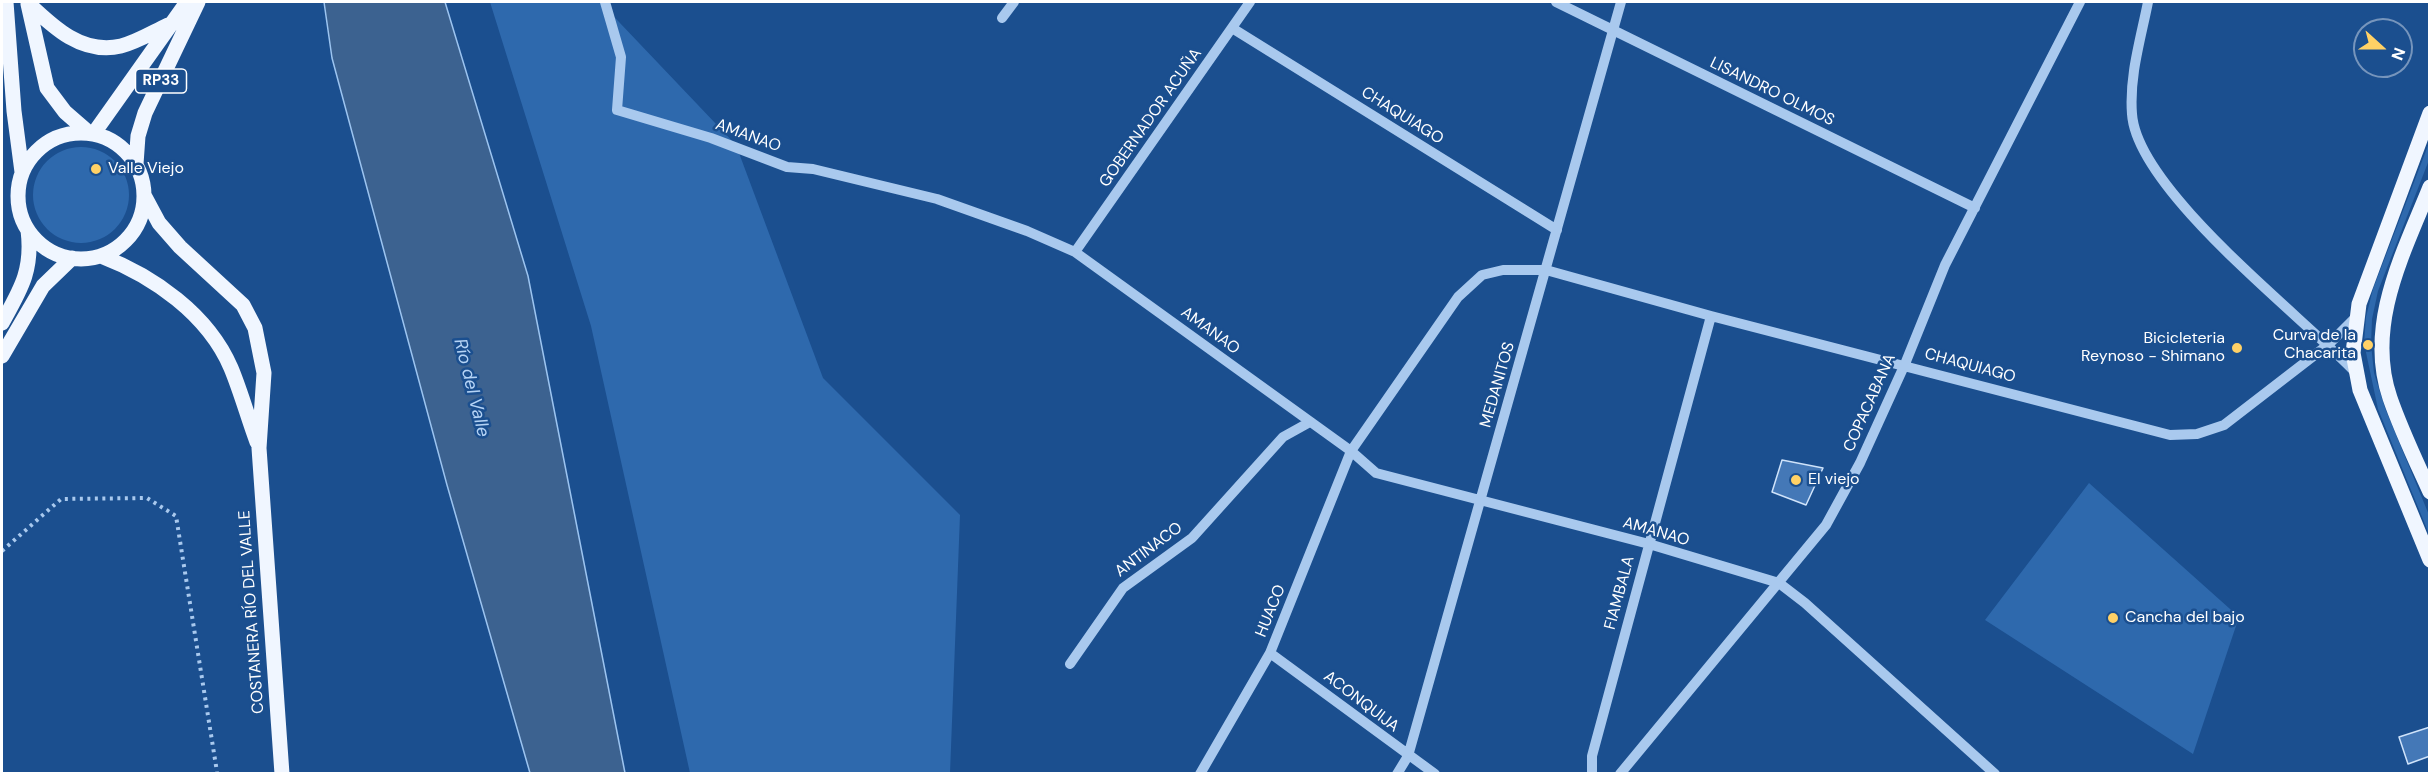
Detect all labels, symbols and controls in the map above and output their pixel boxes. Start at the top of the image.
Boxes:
north arrow [2353,18,2413,78]
street label: GOBERNADOR ACUÑA [1096,45,1206,191]
text: N [2387,45,2410,63]
street label: LISANDRO OLMOS [1707,54,1837,130]
road number: RP33 [136,69,186,93]
street label: CHAQUIAGO [1357,83,1447,149]
street label: AMANAO [713,115,783,157]
place label: Valle Viejo [108,159,184,179]
marker: Valle Viejo [89,162,103,176]
street label: AMANAO [1177,303,1243,359]
place label: Curva de la Chacarita [2273,326,2356,364]
place label: Bicicleteria Reynoso - Shimano [2081,329,2225,367]
water label: Río del Valle [448,337,494,439]
marker: Curva de la Chacarita [2361,338,2375,352]
street label: MEDANITOS [1477,340,1519,430]
marker: Bicicleteria Reynoso - Shimano [2230,341,2244,355]
street label: CHAQUIAGO [1922,345,2018,387]
street label: COPACABANA [1840,351,1900,455]
place label: El viejo [1808,470,1860,490]
marker: El viejo [1789,473,1803,487]
street label: COSTANERA RÍO DEL VALLE [235,510,269,714]
street label: AMANAO [1621,513,1691,551]
street label: ANTINACO [1112,518,1186,582]
street label: FIAMBALA [1601,554,1639,632]
street label: HUACO [1252,582,1290,640]
place label: Cancha del bajo [2125,608,2245,628]
marker: Cancha del bajo [2106,611,2120,625]
street label: ACONQUIJA [1319,667,1403,737]

